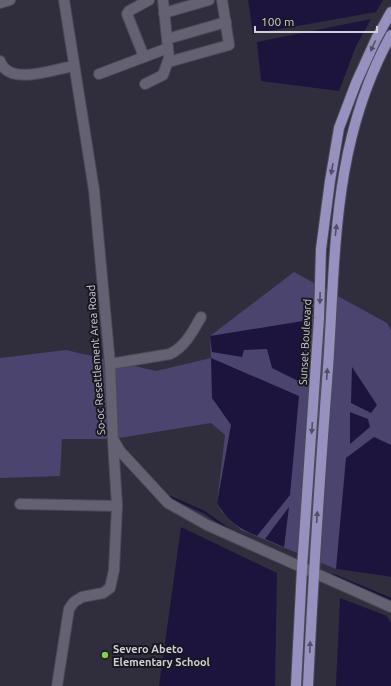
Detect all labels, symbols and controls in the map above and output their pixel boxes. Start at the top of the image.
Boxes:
scale bar [255,8,377,34]
text: 100 m [261,15,294,28]
one-way arrow [369,40,376,52]
one-way arrow [329,163,335,175]
one-way arrow [333,224,339,236]
street label: So-oc Resettlement Area Road [85,285,107,435]
one-way arrow [317,292,323,305]
street label: Sunset Boulevard [297,299,313,385]
one-way arrow [324,368,331,380]
one-way arrow [308,422,315,434]
one-way arrow [314,511,321,523]
one-way arrow [307,640,313,653]
place label: Severo Abeto Elementary School [113,643,211,668]
marker: Severo Abeto Elementary School [100,650,110,660]

